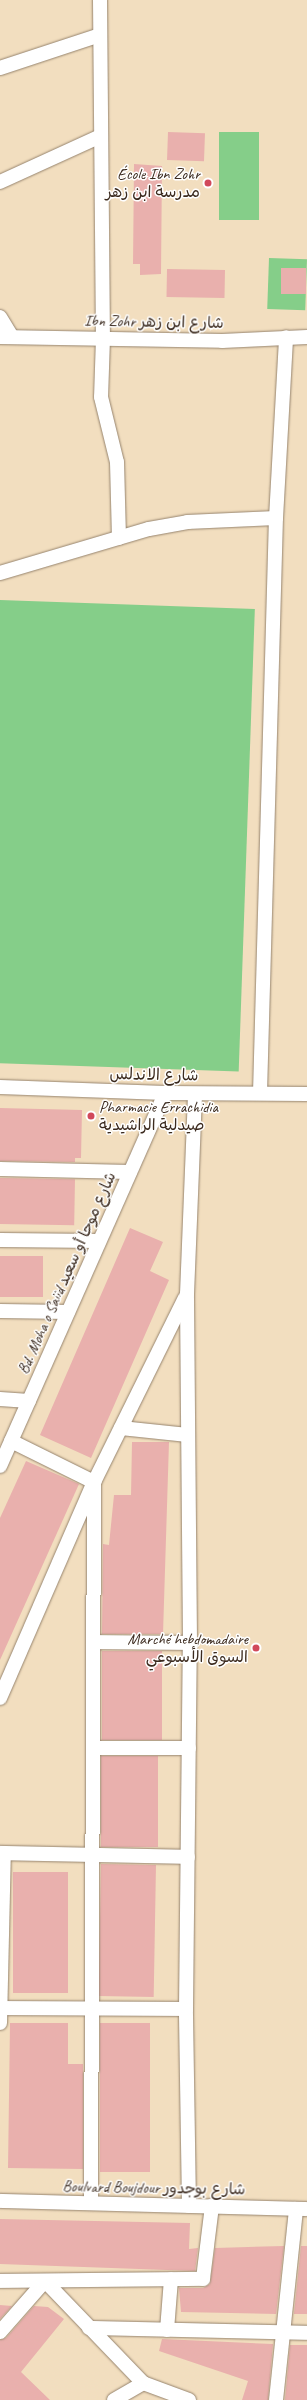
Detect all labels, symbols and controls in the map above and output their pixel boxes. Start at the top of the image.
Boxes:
place label: École Ibn Zohr مدرسة ابن زهر [105,164,200,202]
marker: École Ibn Zohr مدرسة ابن زهر [203,178,213,188]
street label: Ibn Zohr شارع ابن زهر [84,311,224,333]
street label: شارع الاندلس [109,1065,199,1085]
place label: Pharmacie Errachidia صيدلية الراشيدية [99,1097,220,1135]
marker: Pharmacie Errachidia صيدلية الراشيدية [86,1111,96,1121]
street label: Bd. Moha o Saiid شارع موحا أو سعيد [14,1169,120,1377]
place label: Marché hebdomadaire السوق الأسبوعي [128,1629,248,1667]
marker: Marché hebdomadaire السوق الأسبوعي [251,1643,261,1653]
street label: Boulvard Boujdour شارع بوجدور [62,2177,246,2199]

